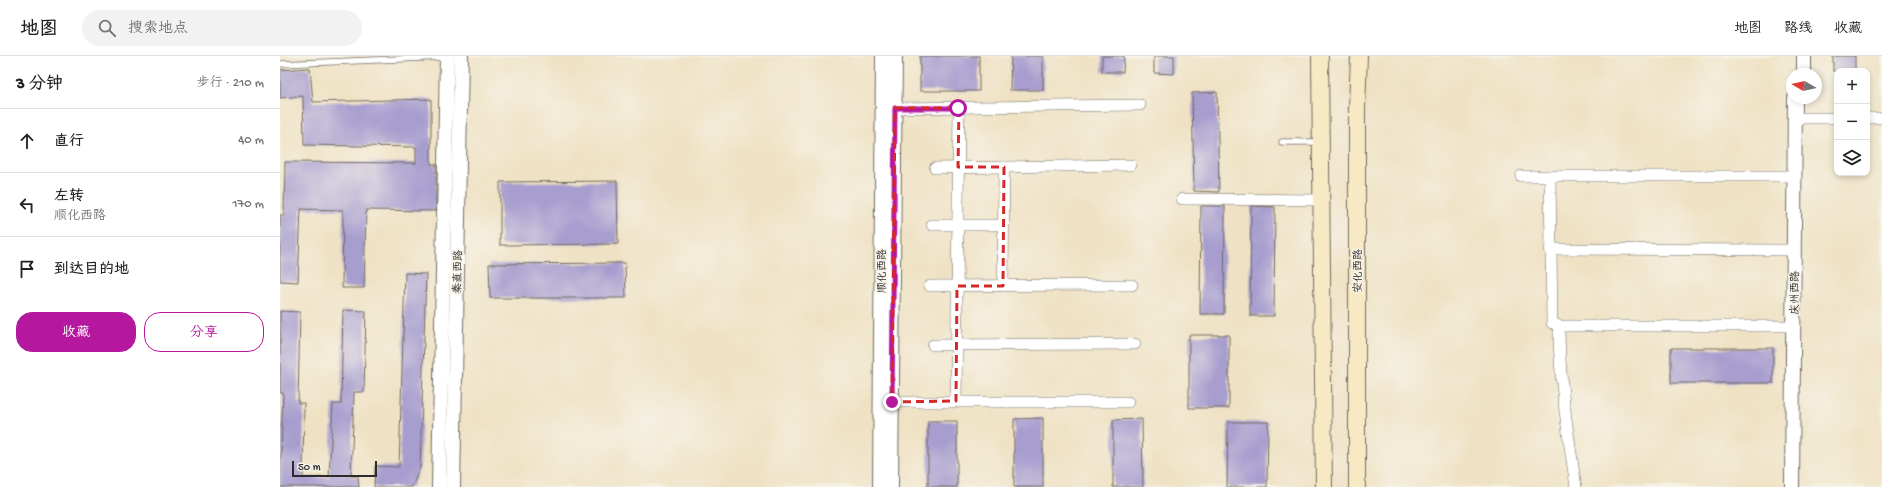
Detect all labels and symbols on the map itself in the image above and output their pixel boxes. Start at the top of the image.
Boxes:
north arrow [1786,68,1822,104]
route start [949,99,967,117]
street label: 顺化西路 [876,249,889,293]
street label: 安化西路 [1352,249,1365,293]
street label: 秦直西路 [452,250,465,294]
street label: 庆州西路 [1789,271,1802,315]
route end [883,393,901,411]
scale bar [292,459,377,478]

